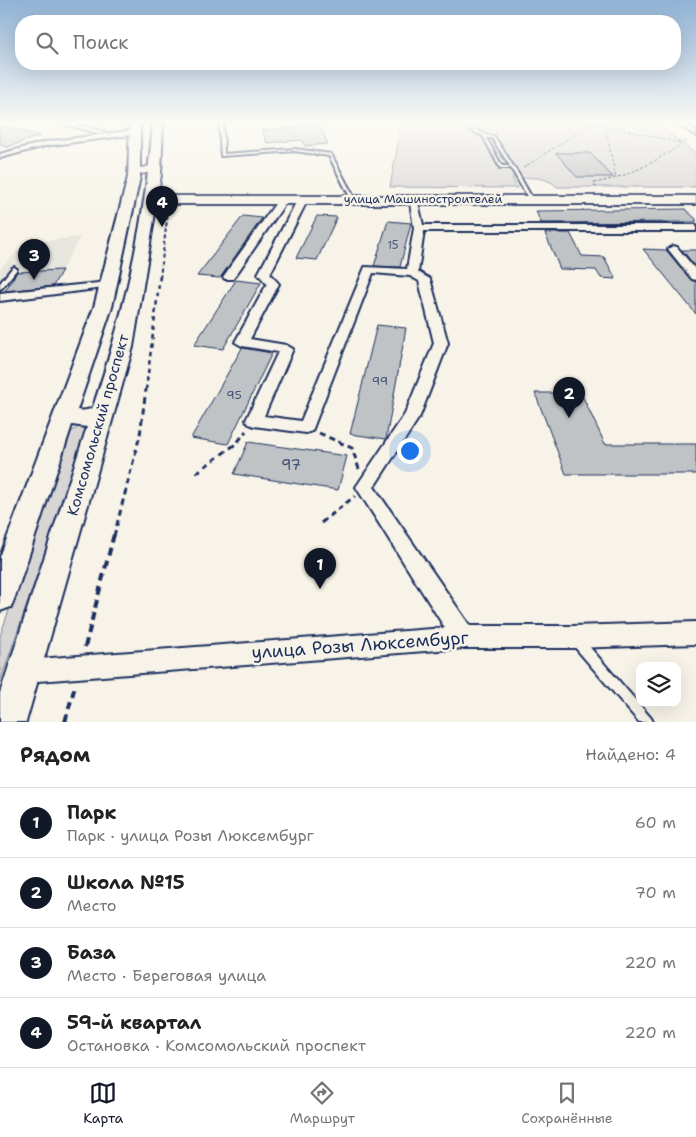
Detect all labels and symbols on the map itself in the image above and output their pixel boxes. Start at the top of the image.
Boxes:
pin: 4 [146,186,178,227]
street label: улица Машиностроителей [344,191,503,207]
house number: 15 [387,238,399,253]
pin: 3 [18,239,50,280]
street label: Комсомольский проспект [62,331,134,518]
house number: 99 [372,373,388,389]
pin: 2 [553,377,585,418]
house number: 95 [226,387,242,403]
your location [397,438,423,464]
house number: 97 [281,455,301,475]
pin: 1 [304,548,336,589]
street label: улица Розы Люксембург [251,625,469,665]

